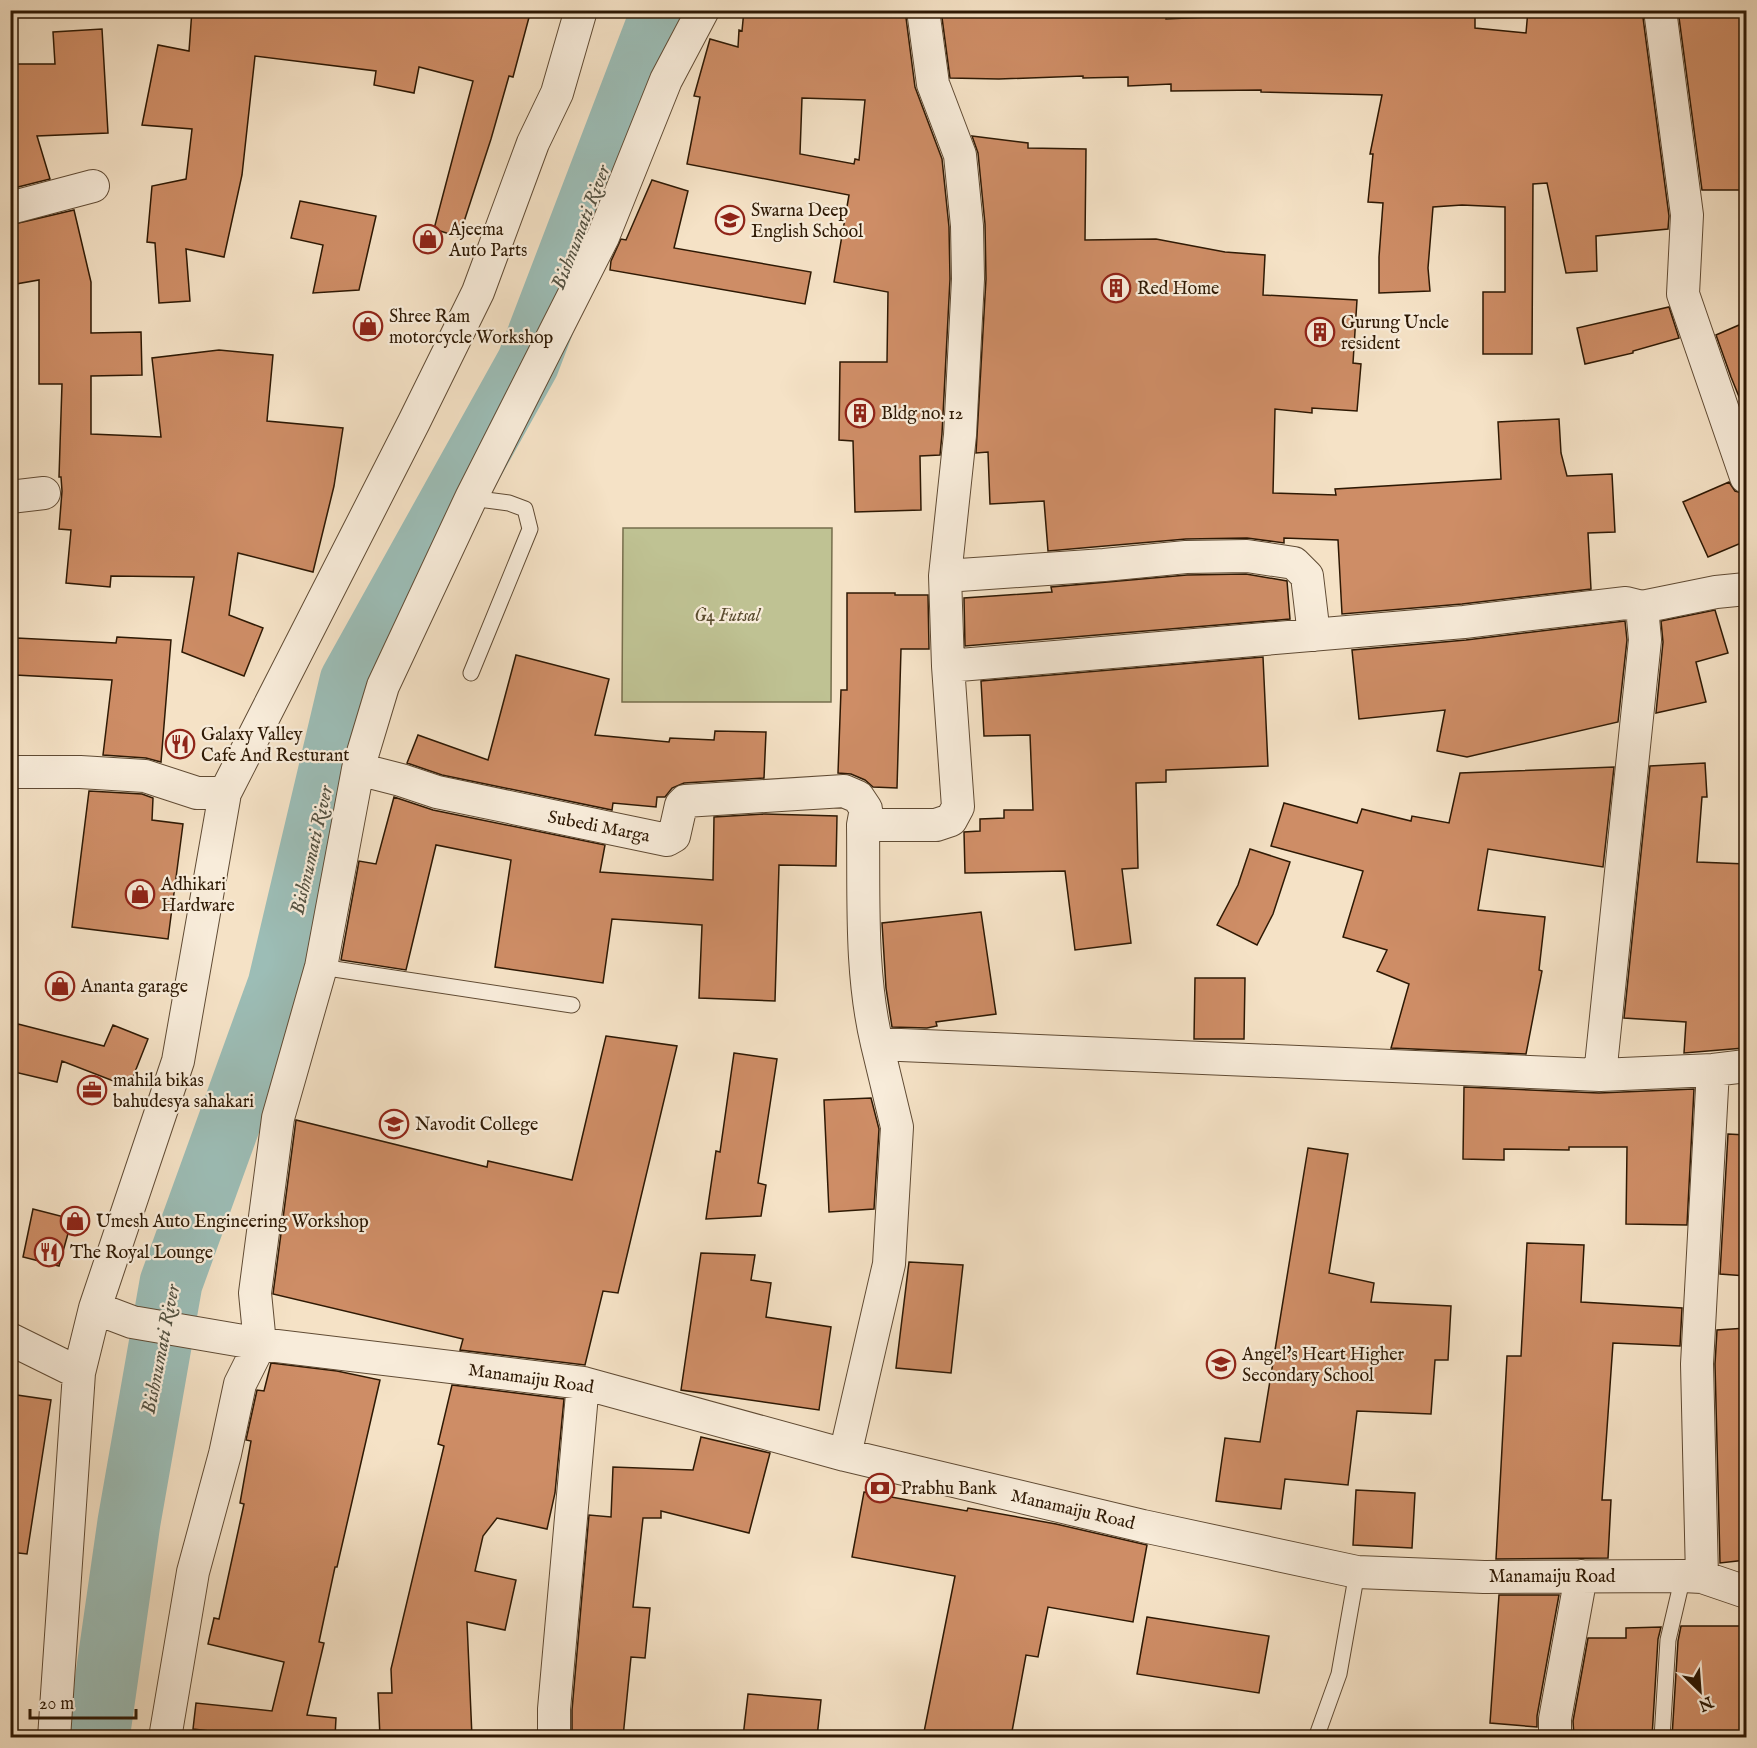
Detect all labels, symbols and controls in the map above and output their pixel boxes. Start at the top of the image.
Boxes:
water label: Bishnumati River [546,161,617,293]
place label: Swarna Deep English School [751,200,863,244]
school or university icon: Swarna Deep English School [714,204,746,236]
place label: Ajeema Auto Parts [448,219,527,263]
shop icon: Ajeema Auto Parts [412,223,444,255]
building icon: Red Home [1100,272,1132,304]
place label: Red Home [1137,278,1219,301]
place label: Shree Ram motorcycle Workshop [389,306,554,350]
shop icon: Shree Ram motorcycle Workshop [352,310,384,342]
place label: Gurung Uncle resident [1341,312,1449,356]
building icon: Gurung Uncle resident [1304,316,1336,348]
building icon: Bldg no. 12 [844,397,876,429]
place label: Bldg no. 12 [881,403,963,426]
park label: G4 Futsal [694,605,762,628]
place label: Galaxy Valley Cafe And Resturant [201,724,349,768]
restaurant icon: Galaxy Valley Cafe And Resturant [164,728,196,760]
water label: Bishnumati River [285,782,340,917]
street label: Subedi Marga [546,806,652,849]
place label: Adhikari Hardware [160,874,235,918]
shop icon: Adhikari Hardware [124,878,156,910]
shop icon: Ananta garage [44,970,76,1002]
place label: Ananta garage [80,976,188,999]
place label: mahila bikas bahudesya sahakari [113,1070,254,1114]
office icon: mahila bikas bahudesya sahakari [76,1074,108,1106]
school or university icon: Navodit College [378,1108,410,1140]
place label: Navodit College [415,1114,538,1137]
shop icon: Umesh Auto Engineering Workshop [59,1205,91,1237]
place label: Umesh Auto Engineering Workshop [96,1211,369,1234]
restaurant icon: The Royal Lounge [33,1236,65,1268]
place label: The Royal Lounge [70,1242,213,1265]
water label: Bishnumati River [137,1281,187,1416]
place label: Angel's Heart Higher Secondary School [1241,1344,1405,1388]
school or university icon: Angel's Heart Higher Secondary School [1205,1348,1237,1380]
street label: Manamaiju Road [466,1359,596,1400]
bank icon: Prabhu Bank [864,1472,896,1504]
place label: Prabhu Bank [901,1478,997,1501]
street label: Manamaiju Road [1008,1485,1137,1536]
street label: Manamaiju Road [1489,1566,1616,1589]
north arrow [1670,1661,1730,1721]
scale bar [30,1682,136,1720]
text: N [1695,1690,1717,1715]
text: 20 m [39,1693,74,1716]

